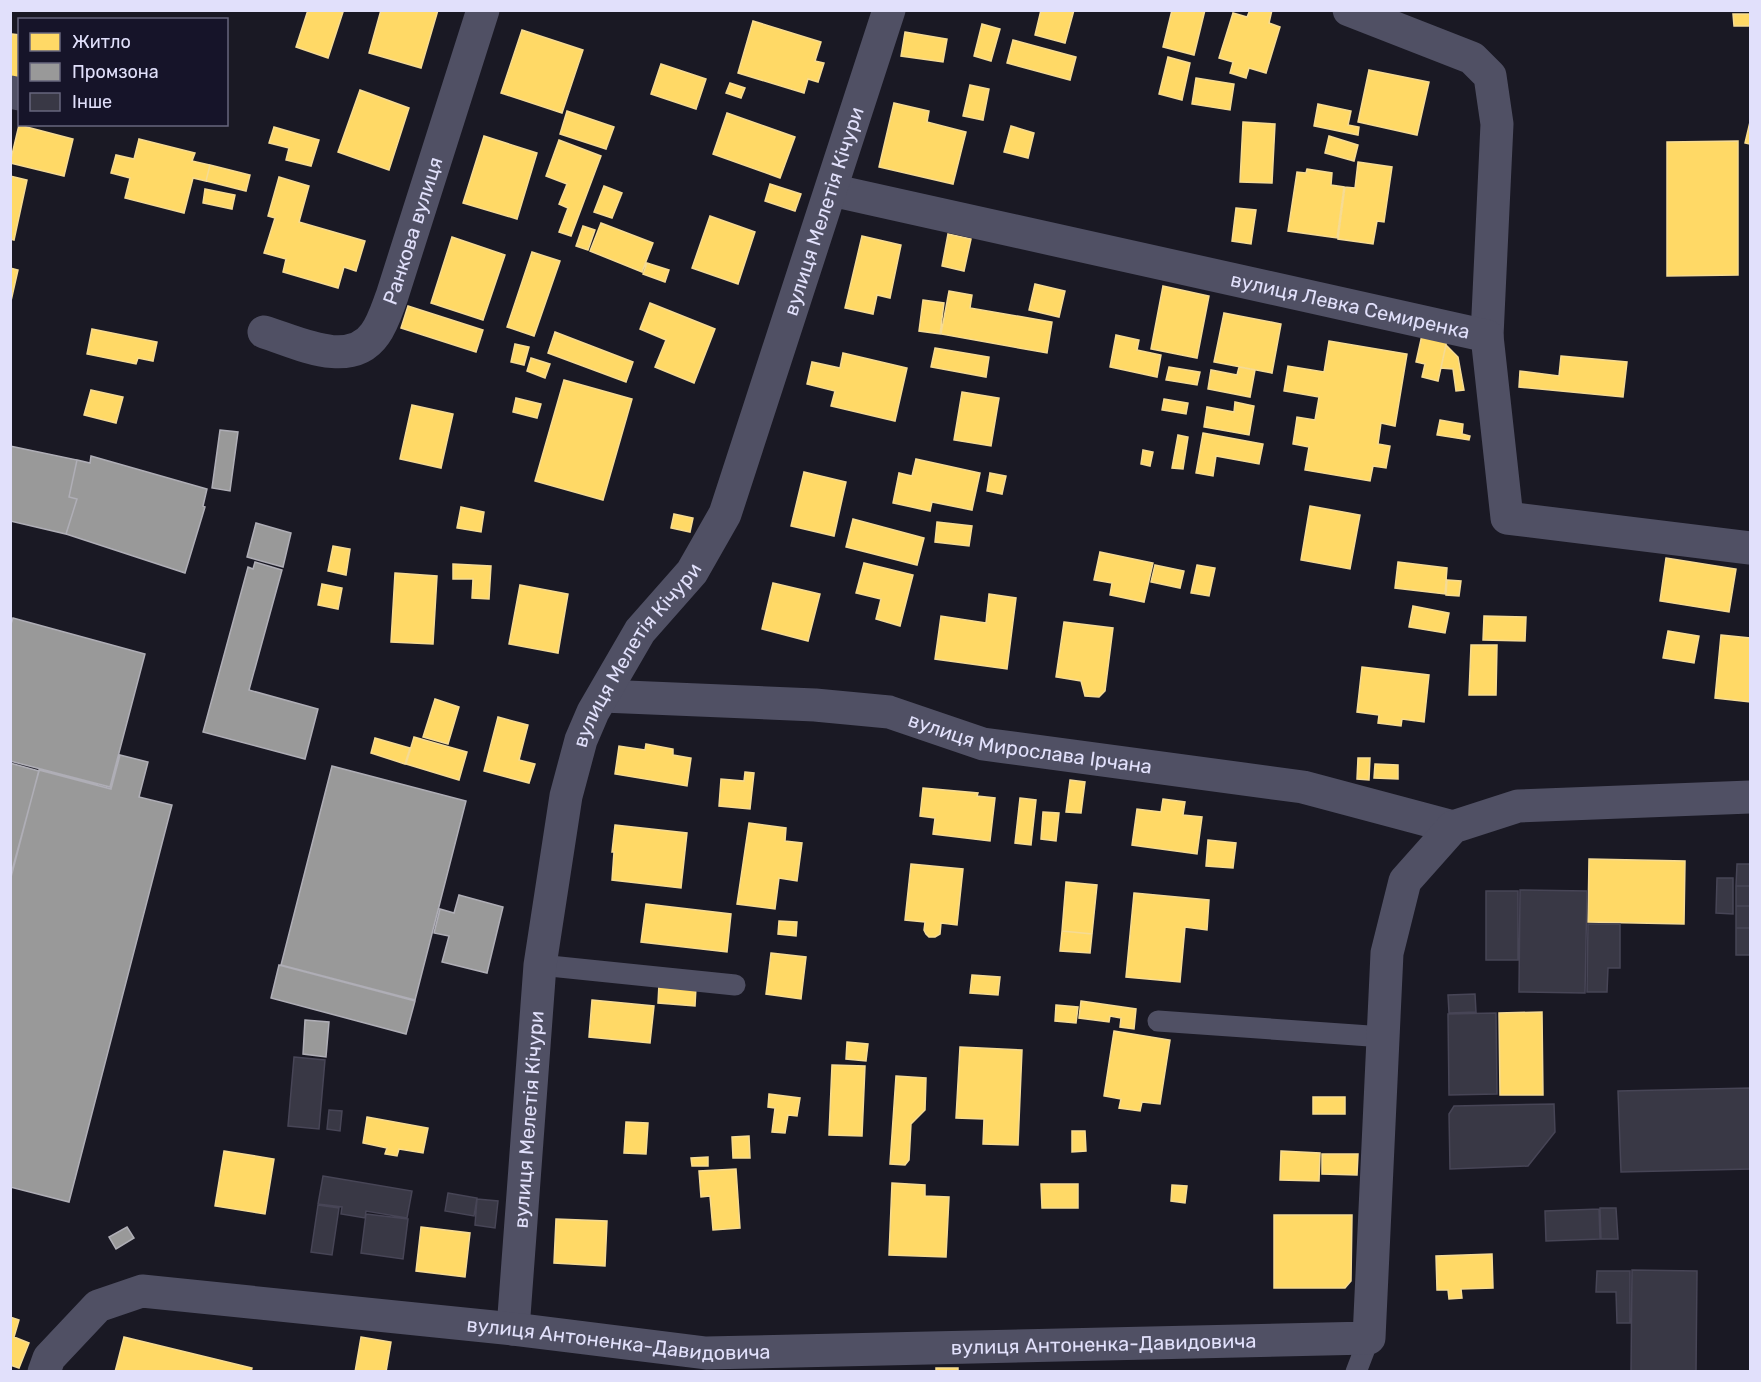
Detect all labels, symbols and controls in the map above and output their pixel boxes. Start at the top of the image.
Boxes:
legend [18,18,228,126]
text: Житло [72,31,131,53]
text: Промзона [72,61,159,83]
text: Інше [72,91,112,113]
street label: вулиця Мелетія Кічури [778,104,869,318]
street label: Ранкова вулиця [378,154,447,308]
street label: вулиця Левка Семиренка [1228,267,1472,344]
street label: вулиця Мелетія Кічури [568,559,707,750]
street label: вулиця Мирослава Ірчана [905,707,1154,779]
street label: вулиця Мелетія Кічури [509,1010,549,1229]
street label: вулиця Антоненка-Давидовича [466,1312,771,1365]
street label: вулиця Антоненка-Давидовича [951,1329,1257,1359]

